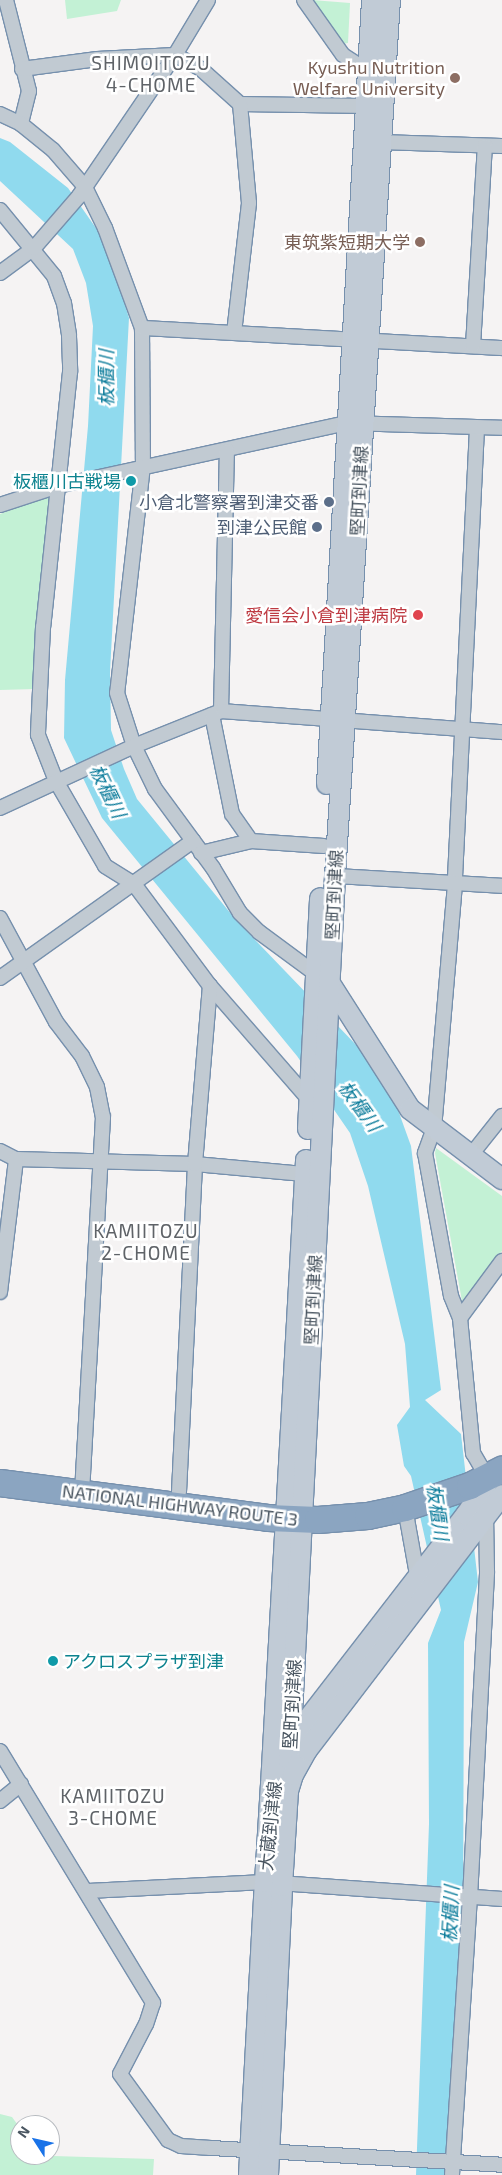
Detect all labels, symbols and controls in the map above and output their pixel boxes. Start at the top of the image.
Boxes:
district label: SHIMOITOZU 4-CHOME [90,52,212,96]
place label: Kyushu Nutrition Welfare University [293,57,445,100]
marker: Kyushu Nutrition Welfare University [449,72,461,84]
place label: 東筑紫短期大学 [284,231,410,253]
marker: 東筑紫短期大学 [414,236,426,248]
water label: 板櫃川 [95,350,117,406]
street label: 堅町到津線 [346,445,372,537]
place label: 板櫃川古戦場 [13,470,121,492]
marker: 板櫃川古戦場 [125,475,137,487]
place label: 小倉北警察署到津交番 [139,491,319,513]
marker: 小倉北警察署到津交番 [323,496,335,508]
place label: 到津公民館 [217,516,307,538]
marker: 到津公民館 [311,521,323,533]
place label: 愛信会小倉到津病院 [245,604,407,626]
marker: 愛信会小倉到津病院 [411,608,425,622]
water label: 板櫃川 [85,760,131,822]
street label: 堅町到津線 [321,849,347,941]
water label: 板櫃川 [334,1076,386,1136]
district label: KAMIITOZU 2-CHOME [92,1220,200,1264]
street label: 堅町到津線 [300,1254,326,1346]
street label: NATIONAL HIGHWAY ROUTE 3 [61,1480,299,1530]
water label: 板櫃川 [423,1482,453,1542]
place label: アクロスプラザ到津 [63,1650,225,1672]
marker: アクロスプラザ到津 [47,1655,59,1667]
street label: 堅町到津線 [279,1658,305,1750]
street label: 大蔵到津線 [255,1780,285,1872]
district label: KAMIITOZU 3-CHOME [59,1785,167,1829]
water label: 板櫃川 [437,1885,463,1943]
north arrow [10,2115,60,2165]
text: N [13,2123,33,2141]

